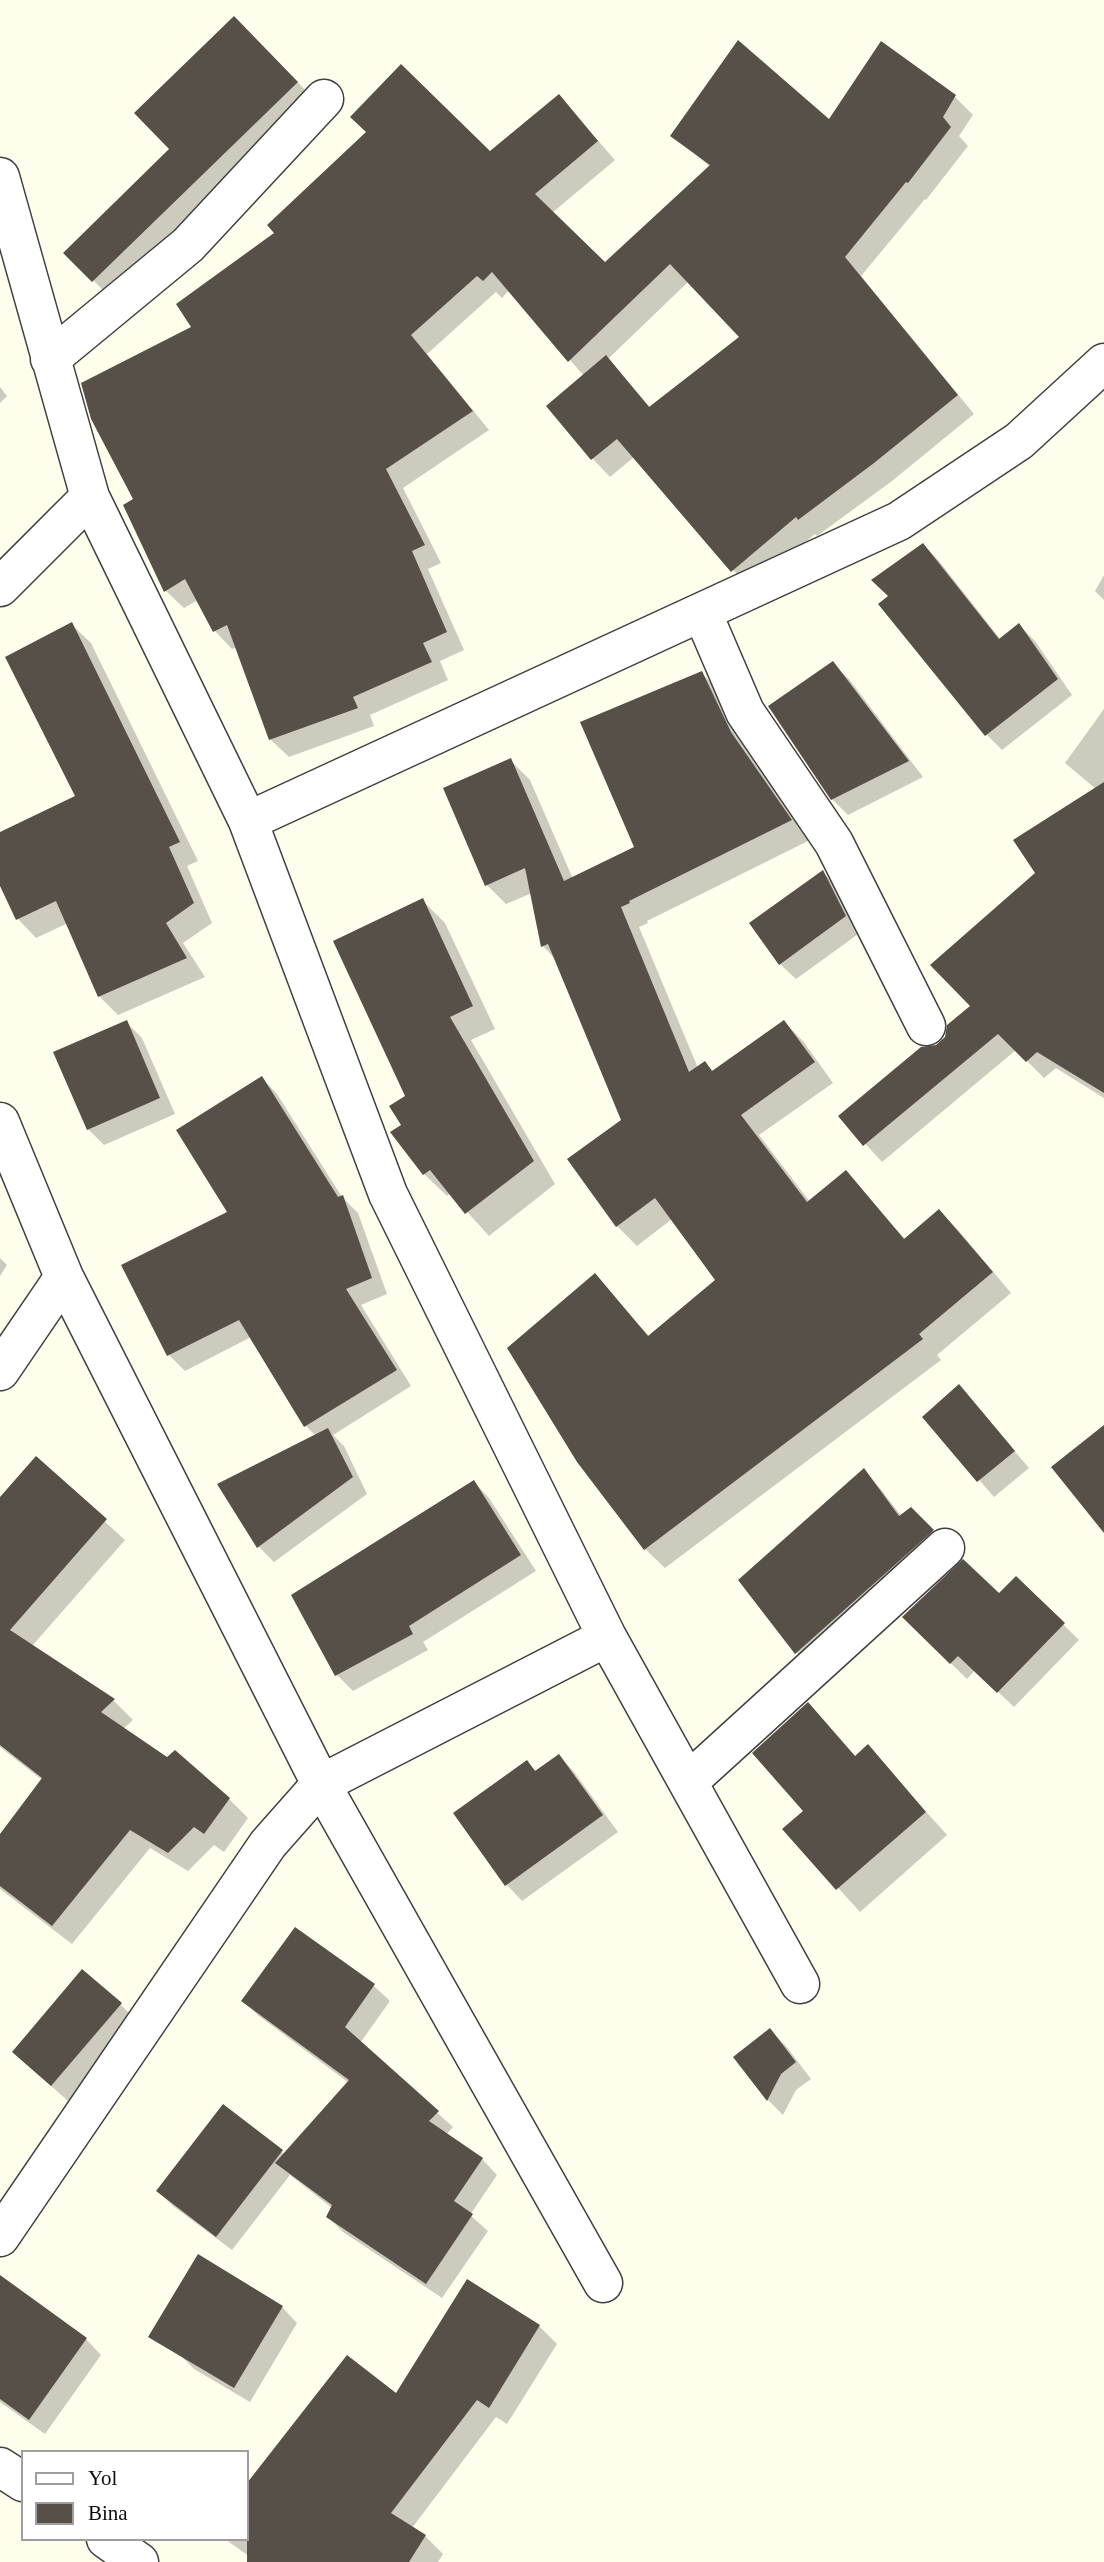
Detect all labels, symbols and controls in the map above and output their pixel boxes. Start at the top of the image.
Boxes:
legend [21,2450,248,2541]
text: Yol [88,2466,117,2490]
text: Bina [88,2501,128,2525]

